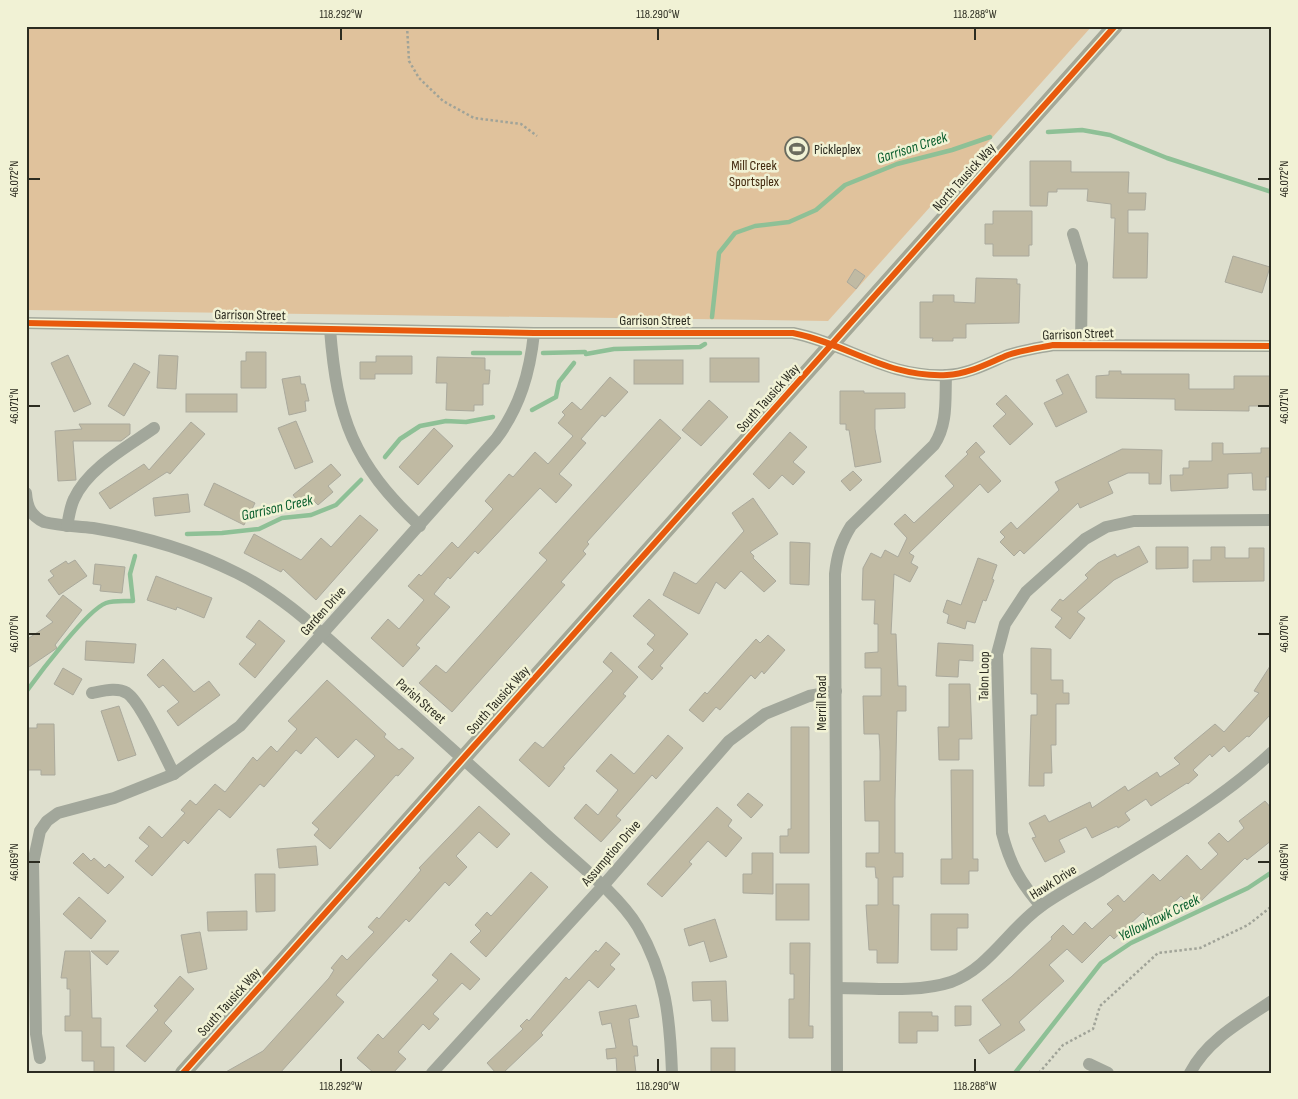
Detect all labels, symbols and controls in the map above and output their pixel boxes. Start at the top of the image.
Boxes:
text: 118.292°W [320,7,363,22]
text: 118.290°W [636,7,680,22]
text: 118.288°W [954,7,997,22]
water label: Garrison Creek [874,128,950,168]
sports icon: Pickleplex [784,136,810,162]
street label: North Tausick Way [929,139,999,215]
place label: Pickleplex [814,141,862,158]
park label: Mill Creek Sportsplex [729,157,780,190]
text: 46.072°N [7,161,22,197]
text: 46.072°N [1277,161,1292,197]
street label: Garrison Street [214,306,286,324]
street label: Garrison Street [619,312,691,329]
street label: Garrison Street [1042,324,1114,344]
street label: South Tausick Way [733,360,804,436]
text: 46.071°N [7,388,22,424]
text: 46.071°N [1277,388,1292,424]
water label: Garrison Creek [239,490,315,525]
street label: Garden Drive [297,583,349,639]
text: 46.070°N [7,615,22,653]
text: 46.070°N [1277,615,1292,653]
street label: Talon Loop [975,651,993,701]
street label: South Tausick Way [463,662,534,738]
street label: Parish Street [393,675,449,727]
street label: Merrill Road [813,675,830,731]
street label: Assumption Drive [577,817,644,890]
text: 46.069°N [7,843,22,881]
text: 46.069°N [1277,843,1292,881]
street label: Hawk Drive [1026,861,1080,903]
water label: Yellowhawk Creek [1115,890,1203,946]
street label: South Tausick Way [194,964,265,1040]
text: 118.292°W [320,1079,363,1094]
text: 118.290°W [636,1079,680,1094]
text: 118.288°W [954,1079,997,1094]

